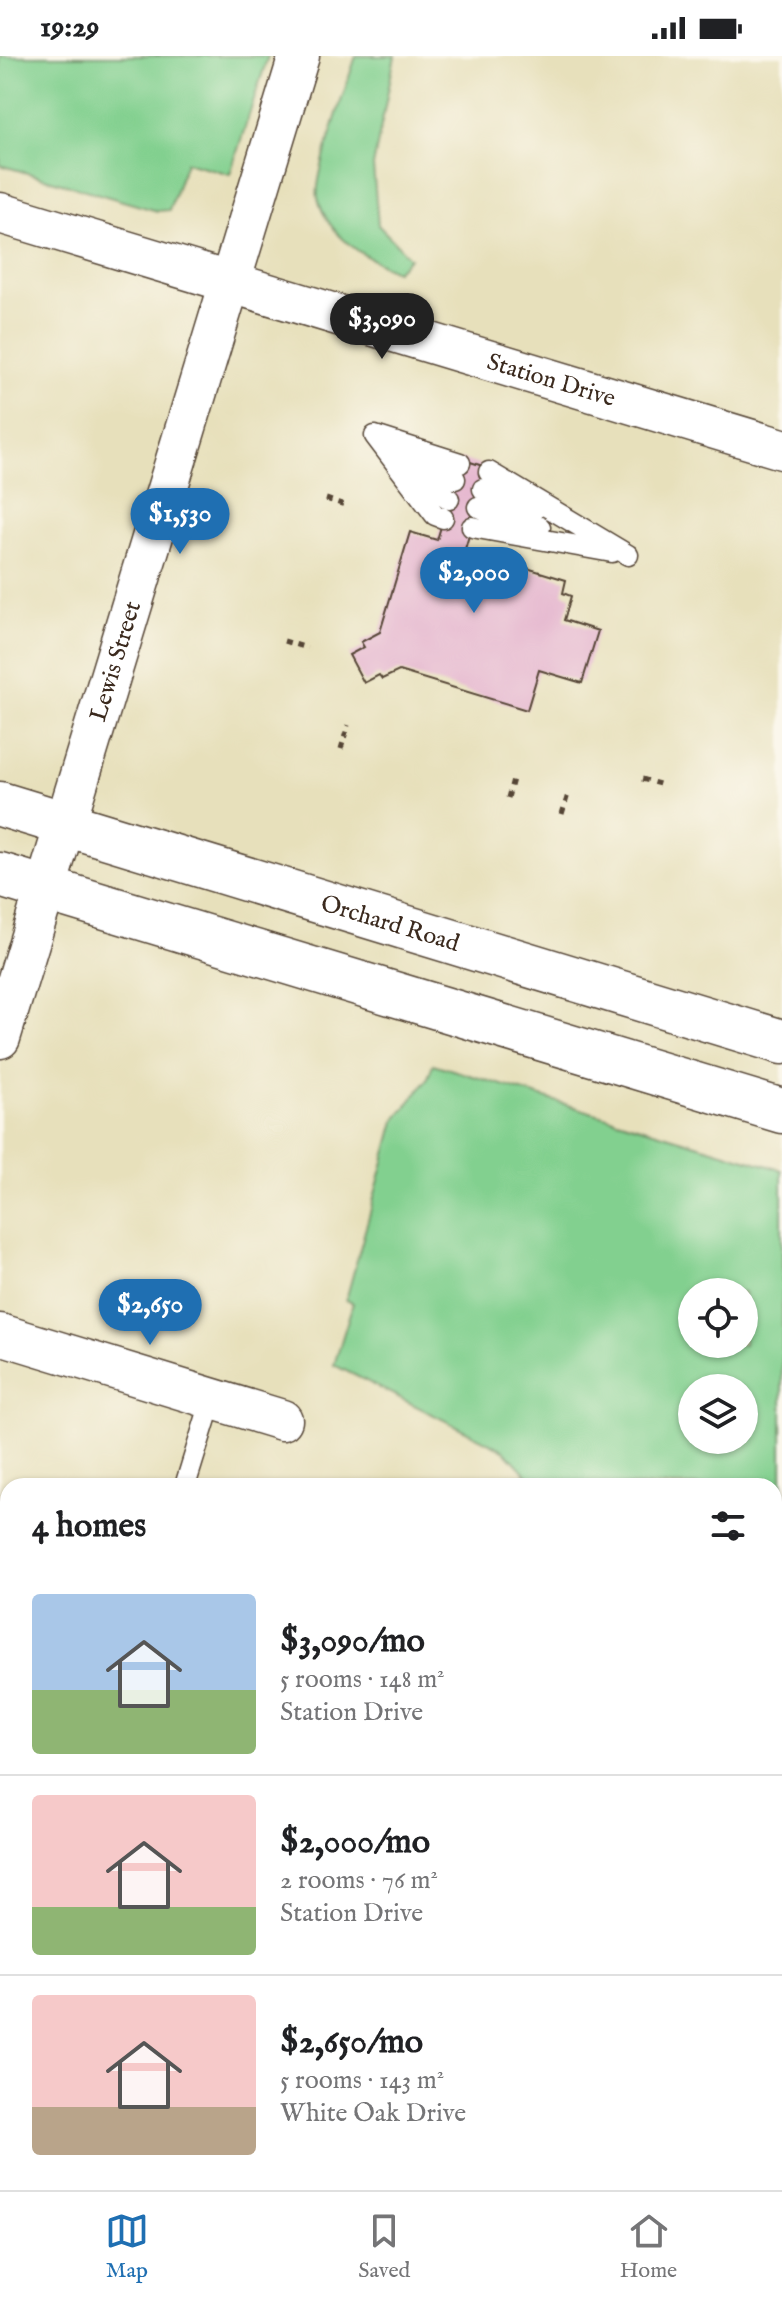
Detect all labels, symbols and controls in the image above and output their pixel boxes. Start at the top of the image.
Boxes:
text: 19:29 [40,9,99,47]
pin: $3,090 [317,293,447,361]
text: $3,090 [348,302,416,335]
street label: Station Drive [483,347,619,415]
pin: $1,530 [115,488,245,556]
text: $1,530 [149,497,211,530]
pin: $2,000 [409,547,539,615]
text: $2,000 [438,556,510,589]
street label: Lewis Street [83,598,149,725]
street label: Orchard Road [317,889,463,960]
map controls [678,1278,758,1454]
button: locate [678,1278,758,1358]
pin: $2,650 [85,1279,215,1347]
text: $2,650 [117,1288,183,1321]
button: layers [678,1374,758,1454]
icon: filters [706,1504,750,1548]
text: 4 homes [32,1505,146,1548]
text: $3,090/mo [280,1620,425,1663]
icon: home [96,1626,192,1722]
text: 5 rooms · 148 m² [280,1663,445,1696]
text: Station Drive [280,1696,423,1729]
text: $2,000/mo [280,1821,430,1864]
icon: home [96,1827,192,1923]
text: 2 rooms · 76 m² [280,1864,438,1897]
text: Station Drive [280,1897,423,1930]
text: $2,650/mo [280,2021,423,2064]
icon: home [96,2027,192,2123]
text: 5 rooms · 143 m² [280,2064,444,2097]
text: White Oak Drive [280,2097,466,2130]
tab: Map [105,2209,149,2285]
tab: Saved [358,2209,410,2285]
tab: Home [620,2209,677,2285]

